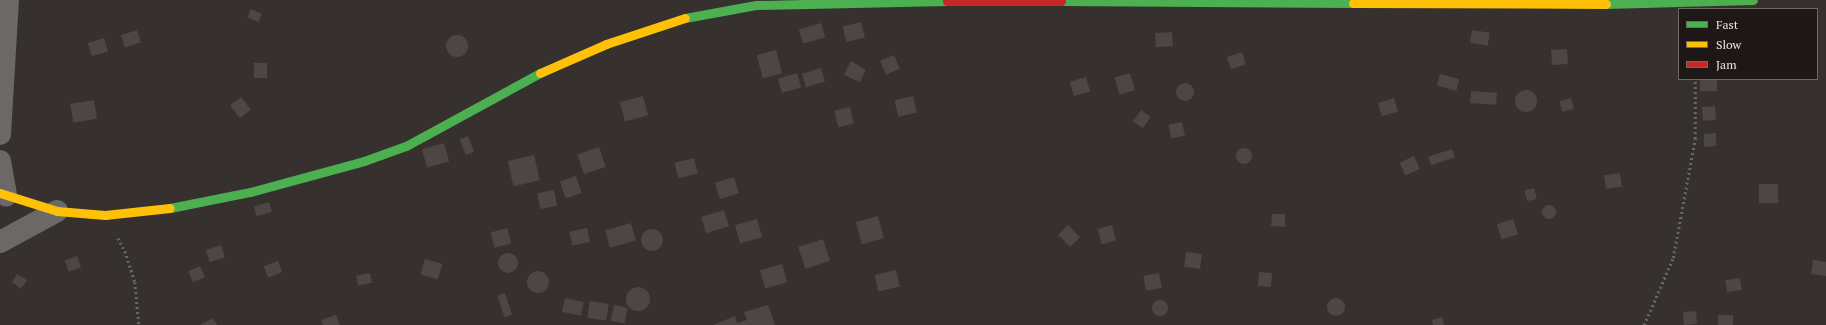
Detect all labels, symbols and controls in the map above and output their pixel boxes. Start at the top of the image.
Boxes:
legend [1678,8,1818,80]
text: Fast [1716,17,1738,32]
text: Slow [1716,37,1741,52]
text: Jam [1716,57,1737,72]

